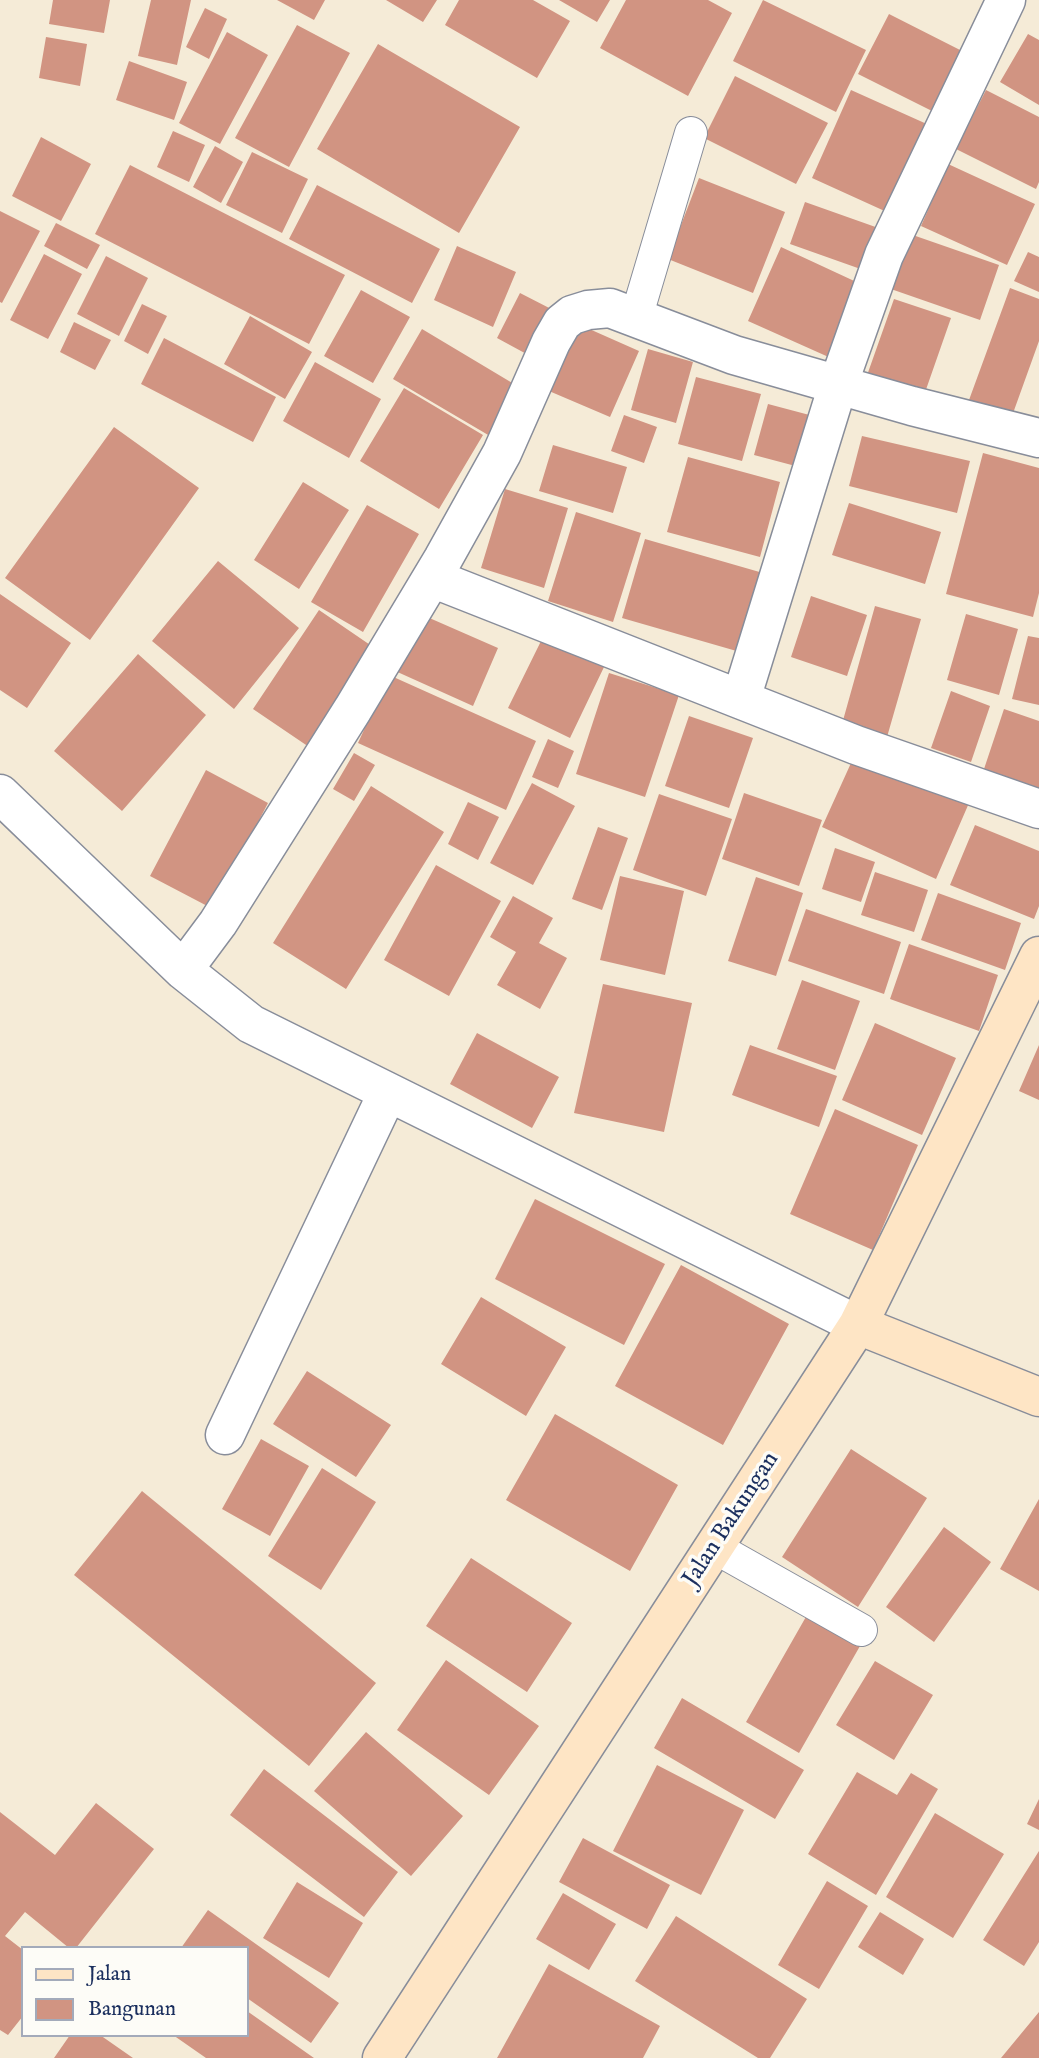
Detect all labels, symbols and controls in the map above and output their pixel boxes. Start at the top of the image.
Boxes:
street label: Jalan Bakungan [678,1447,786,1593]
legend [21,1946,248,2037]
text: Jalan [88,1961,131,1988]
text: Bangunan [88,1996,176,2023]

